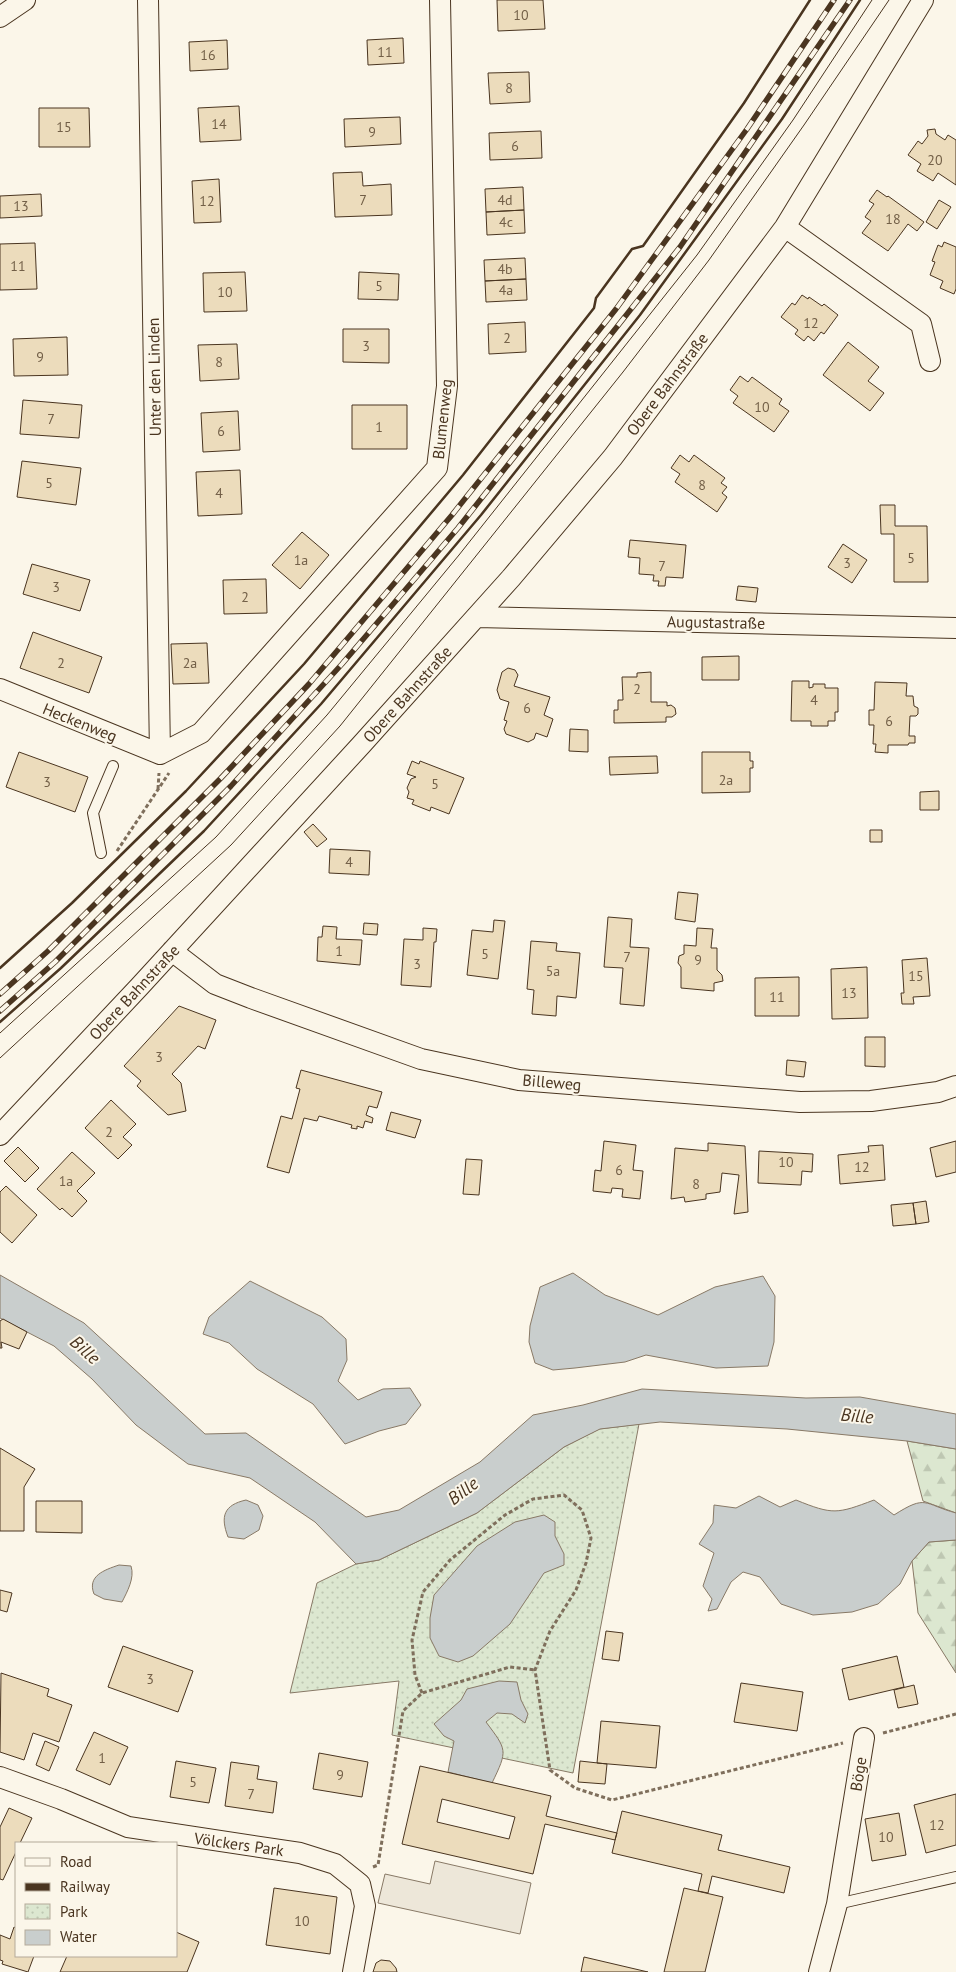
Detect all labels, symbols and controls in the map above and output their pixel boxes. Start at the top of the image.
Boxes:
house number: 10 [513,6,529,24]
house number: 11 [377,43,393,61]
house number: 16 [200,46,216,64]
house number: 8 [505,79,513,97]
house number: 14 [211,115,227,133]
house number: 15 [56,118,72,136]
house number: 9 [368,123,376,141]
house number: 6 [511,137,519,155]
house number: 20 [927,151,943,169]
house number: 7 [359,191,367,209]
house number: 4d [497,191,513,209]
house number: 12 [199,192,215,210]
house number: 13 [13,197,29,215]
house number: 18 [885,210,901,228]
house number: 4c [499,213,513,231]
house number: 11 [10,257,26,275]
house number: 4b [497,260,513,278]
house number: 5 [375,277,383,295]
house number: 4a [499,281,513,299]
house number: 10 [217,283,233,301]
house number: 12 [803,314,819,332]
street label: Unter den Linden [143,317,165,437]
house number: 2 [503,329,511,347]
street label: Obere Bahnstraße [622,329,712,439]
house number: 3 [362,337,370,355]
house number: 9 [36,348,44,366]
house number: 8 [215,353,223,371]
street label: Blumenweg [428,378,456,460]
house number: 10 [754,398,770,416]
house number: 7 [47,410,55,428]
house number: 1 [375,418,383,436]
house number: 6 [217,422,225,440]
house number: 5 [45,474,53,492]
house number: 8 [698,476,706,494]
house number: 4 [215,484,223,502]
house number: 5 [907,549,915,567]
house number: 1a [294,551,308,569]
house number: 3 [843,554,851,572]
house number: 7 [658,557,666,575]
house number: 3 [52,578,60,596]
house number: 2 [241,588,249,606]
street label: Augustastraße [667,611,765,633]
street label: Obere Bahnstraße [358,641,456,747]
house number: 2 [57,654,65,672]
house number: 2a [183,654,197,672]
house number: 2 [633,680,641,698]
house number: 4 [810,691,818,709]
street label: Heckenweg [40,698,120,746]
house number: 6 [523,699,531,717]
house number: 6 [885,712,893,730]
house number: 2a [719,771,733,789]
house number: 3 [43,773,51,791]
house number: 5 [431,775,439,793]
house number: 4 [345,853,353,871]
street label: Obere Bahnstraße [85,940,183,1044]
house number: 1 [335,942,343,960]
house number: 5 [481,945,489,963]
house number: 7 [623,948,631,966]
house number: 9 [694,951,702,969]
house number: 3 [413,955,421,973]
house number: 5a [546,962,560,980]
house number: 15 [908,967,924,985]
house number: 13 [841,984,857,1002]
house number: 11 [769,988,785,1006]
house number: 3 [155,1048,163,1066]
street label: Billeweg [522,1069,582,1095]
house number: 2 [105,1123,113,1141]
house number: 10 [778,1153,794,1171]
house number: 12 [854,1158,870,1176]
house number: 6 [615,1161,623,1179]
house number: 1a [59,1172,73,1190]
house number: 8 [692,1175,700,1193]
water label: Bille [65,1330,106,1370]
water label: Bille [840,1403,875,1428]
water label: Bille [443,1471,483,1510]
house number: 3 [146,1670,154,1688]
house number: 1 [98,1749,106,1767]
street label: Böge [845,1755,871,1793]
house number: 9 [336,1766,344,1784]
house number: 5 [189,1773,197,1791]
house number: 7 [247,1785,255,1803]
house number: 12 [929,1816,945,1834]
street label: Völckers Park [192,1828,285,1860]
house number: 10 [878,1828,894,1846]
legend [15,1842,178,1957]
text: Road [60,1852,92,1871]
text: Railway [60,1877,110,1896]
text: Park [60,1902,88,1921]
house number: 10 [294,1912,310,1930]
text: Water [60,1927,97,1946]

